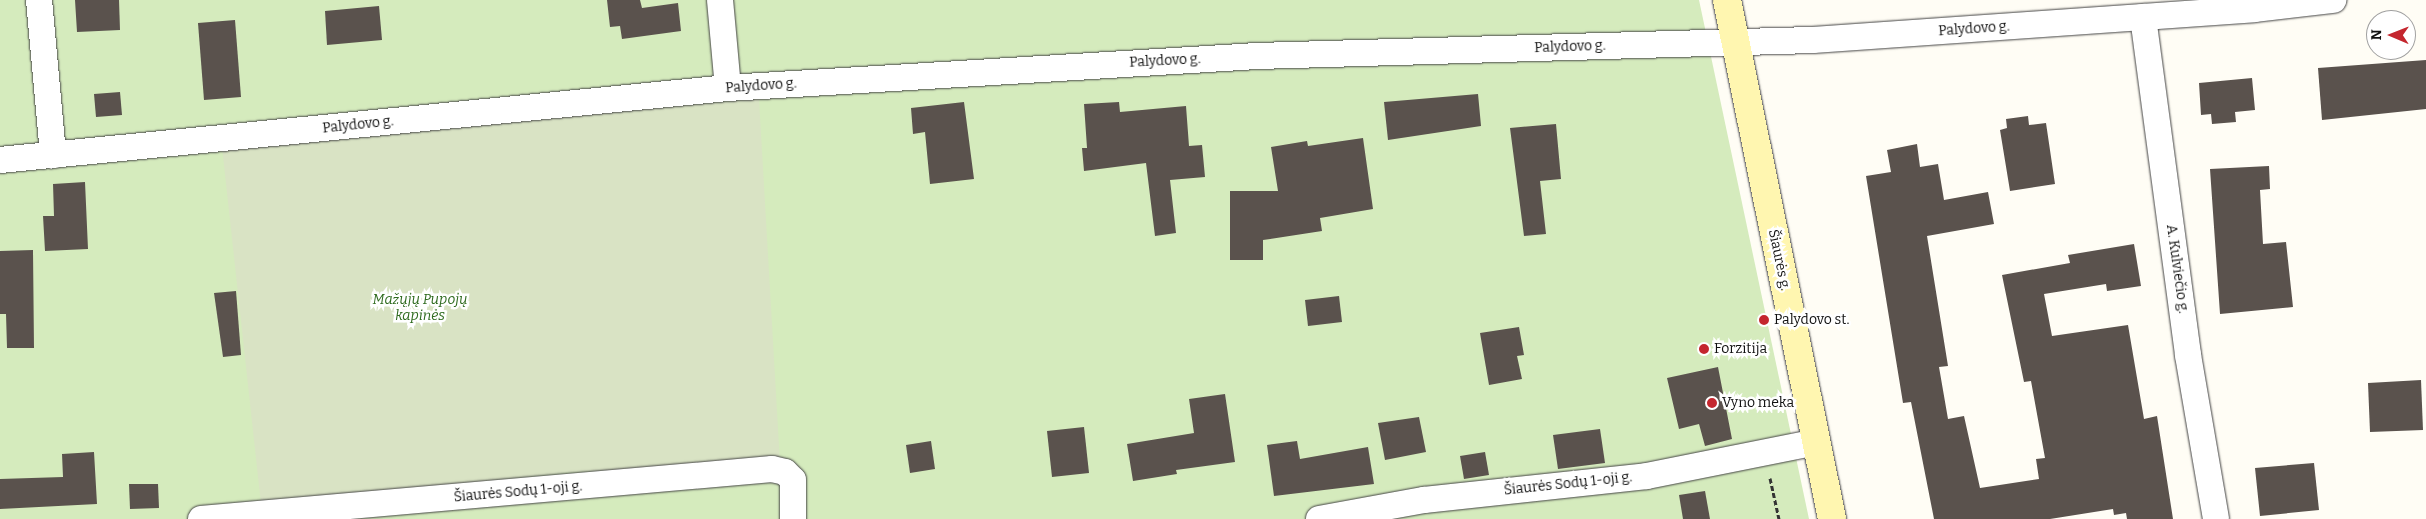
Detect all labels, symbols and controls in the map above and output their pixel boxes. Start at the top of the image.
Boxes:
north arrow [2366,10,2416,60]
street label: Palydovo g. [1938,18,2010,40]
text: N [2368,29,2385,40]
street label: Palydovo g. [1534,37,1606,57]
street label: Palydovo g. [1129,51,1201,71]
street label: Palydovo g. [725,75,797,97]
street label: Palydovo g. [322,113,394,137]
street label: A. Kulviečio g. [2162,223,2192,315]
street label: Šiaurės g. [1764,228,1794,292]
park label: Mažųjų Pupojų kapinės [373,292,467,324]
place label: Palydovo st. [1774,312,1849,328]
marker: Palydovo st. [1758,314,1770,326]
place label: Forzitija [1714,341,1767,357]
marker: Forzitija [1698,343,1710,355]
place label: Vyno meka [1722,395,1794,411]
marker: Vyno meka [1706,397,1718,409]
street label: Šiaurės Sodų 1-oji g. [1503,469,1633,499]
street label: Šiaurės Sodų 1-oji g. [453,478,583,506]

